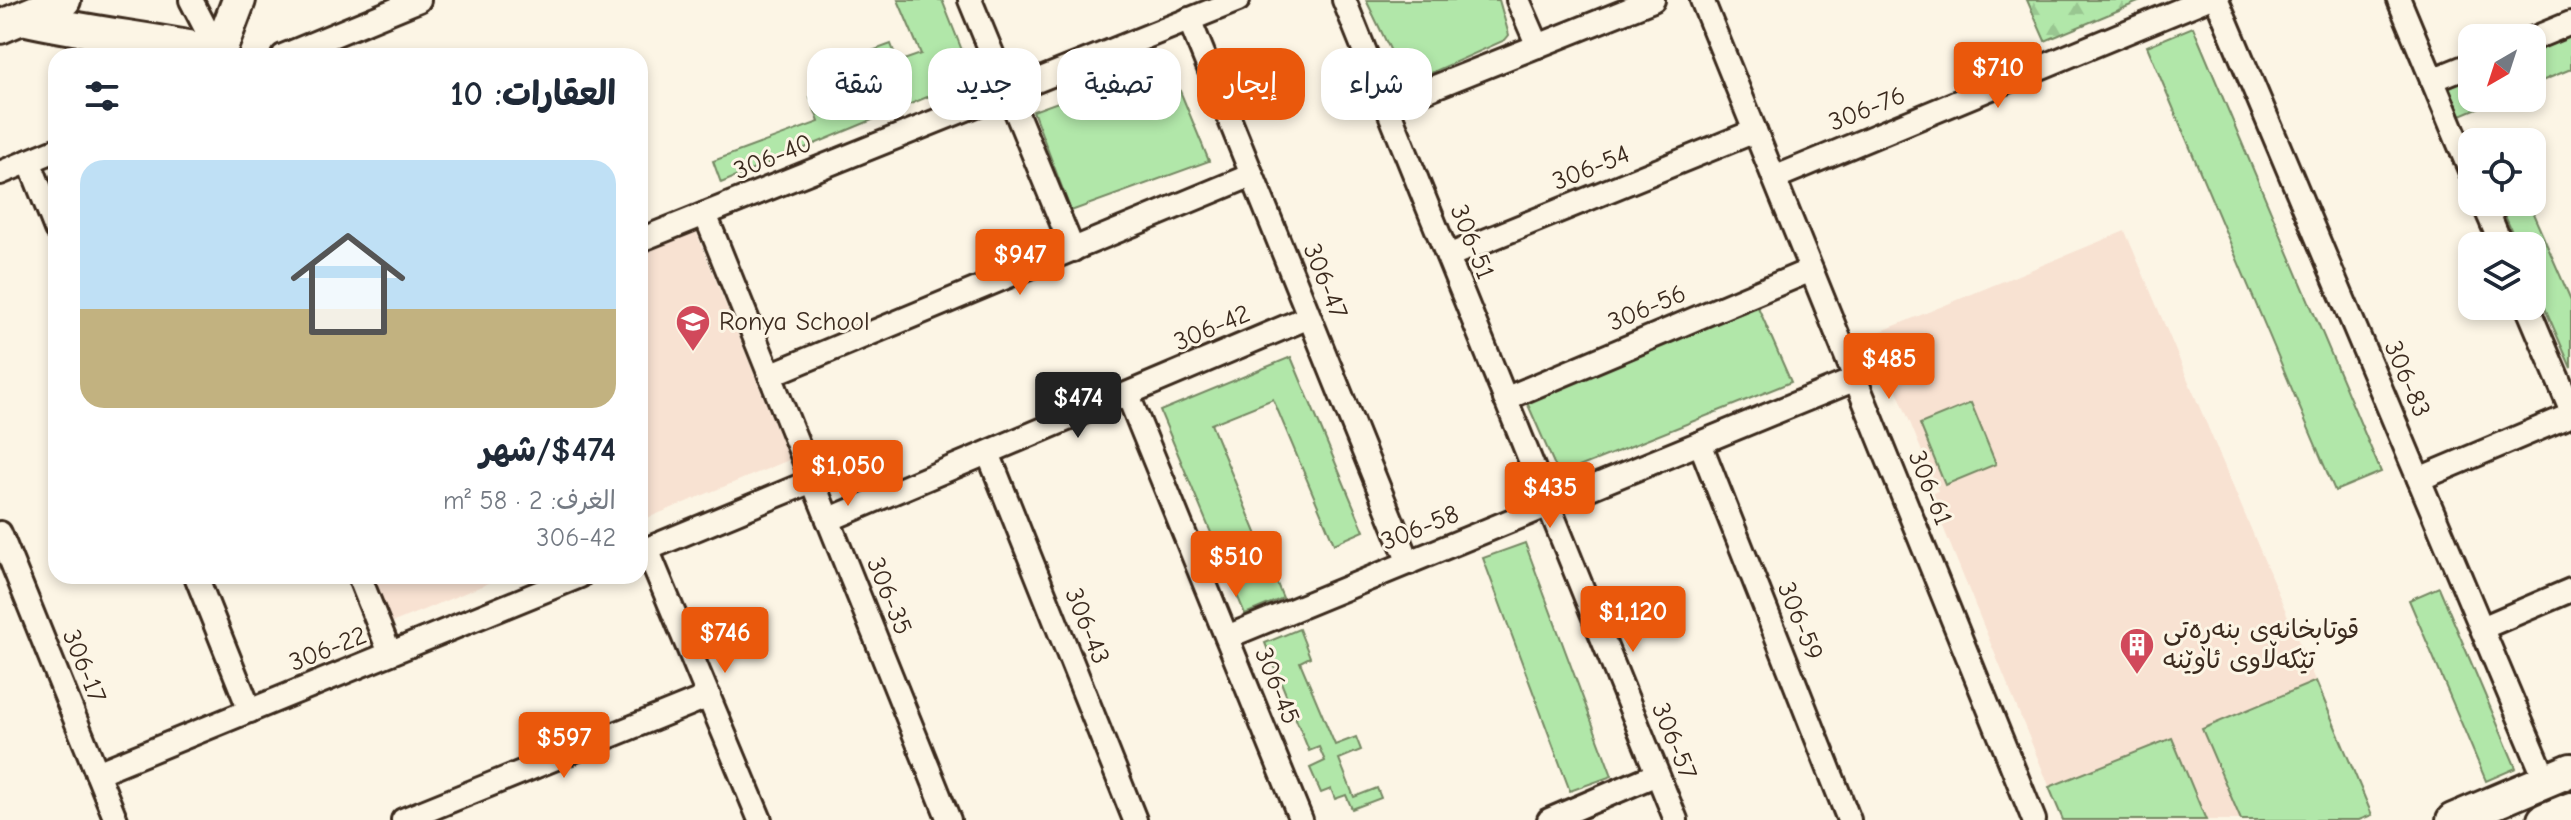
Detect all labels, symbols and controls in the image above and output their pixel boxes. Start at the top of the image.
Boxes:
north arrow [2458,24,2546,112]
map controls [2458,24,2546,320]
pin: $710 [1951,42,2045,110]
chip: شقة [807,48,912,120]
chip: جديد [928,48,1041,120]
chip: تصفية [1057,48,1181,120]
chip: إيجار [1197,48,1305,120]
chip: شراء [1321,48,1432,120]
text: $710 [1972,53,2024,83]
icon: filters [80,74,124,118]
text: العقارات: 10 [450,74,616,114]
street label: 306-76 [1824,80,1910,138]
street label: 306-40 [729,128,817,186]
button: locate [2458,128,2546,216]
street label: 306-54 [1548,139,1634,197]
street label: 306-51 [1443,200,1501,284]
icon: home [276,212,420,356]
pin: $947 [973,229,1067,297]
button: layers [2458,232,2546,320]
street label: 306-47 [1296,239,1354,323]
text: $947 [993,240,1047,270]
street label: 306-56 [1604,278,1690,338]
street label: 306-42 [1169,299,1255,357]
school or university icon: Ronya School [674,303,712,353]
place label: Ronya School [719,307,870,337]
pin: $485 [1842,333,1936,401]
street label: 306-83 [2378,336,2436,422]
text: $485 [1862,344,1916,374]
pin: $474 [1031,372,1125,440]
text: $474 [1053,383,1103,413]
text: $474/شهر [480,430,616,470]
pin: $1,050 [783,440,913,508]
street label: 306-61 [1901,446,1959,530]
text: $1,050 [811,451,885,481]
pin: $435 [1503,462,1597,530]
text: $435 [1523,473,1577,503]
text: الغرف: 2 · 58 m² [443,486,616,516]
street label: 306-58 [1377,499,1463,557]
text: 306-42 [536,523,616,553]
pin: $510 [1189,531,1283,599]
text: $510 [1209,542,1263,572]
street label: 306-35 [860,553,918,639]
street label: 306-59 [1771,578,1829,664]
street label: 306-43 [1058,584,1116,668]
pin: $1,120 [1568,586,1698,654]
text: $1,120 [1599,597,1667,627]
pin: $746 [678,607,772,675]
place label: قوتابخانەی بنەڕەتی تێکەڵاوی ئاوێنە [2163,615,2359,675]
text: $746 [699,618,751,648]
street label: 306-22 [285,620,371,678]
street label: 306-17 [56,625,112,707]
building icon: قوتابخانەی بنەڕەتی تێکەڵاوی ئاوێنە [2118,626,2156,676]
street label: 306-45 [1248,643,1306,729]
street label: 306-57 [1645,698,1703,784]
pin: $597 [517,712,611,780]
text: $597 [537,723,591,753]

